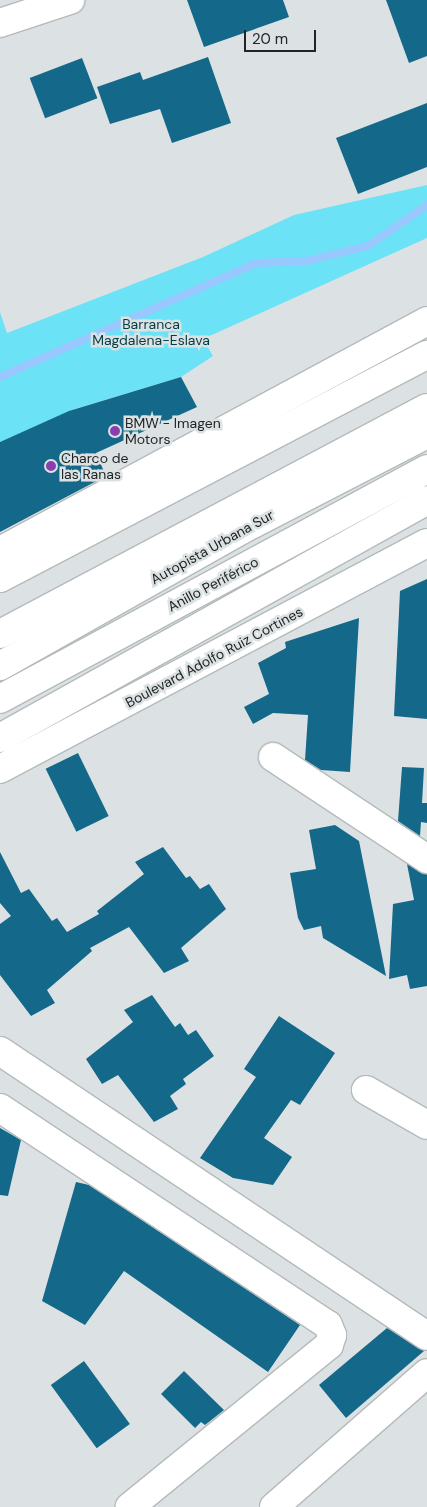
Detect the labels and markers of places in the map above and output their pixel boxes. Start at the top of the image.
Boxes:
place label: BMW - Imagen Motors [125,415,221,448]
marker: BMW - Imagen Motors [109,425,121,437]
place label: Charco de las Ranas [61,450,128,482]
marker: Charco de las Ranas [45,460,57,472]

